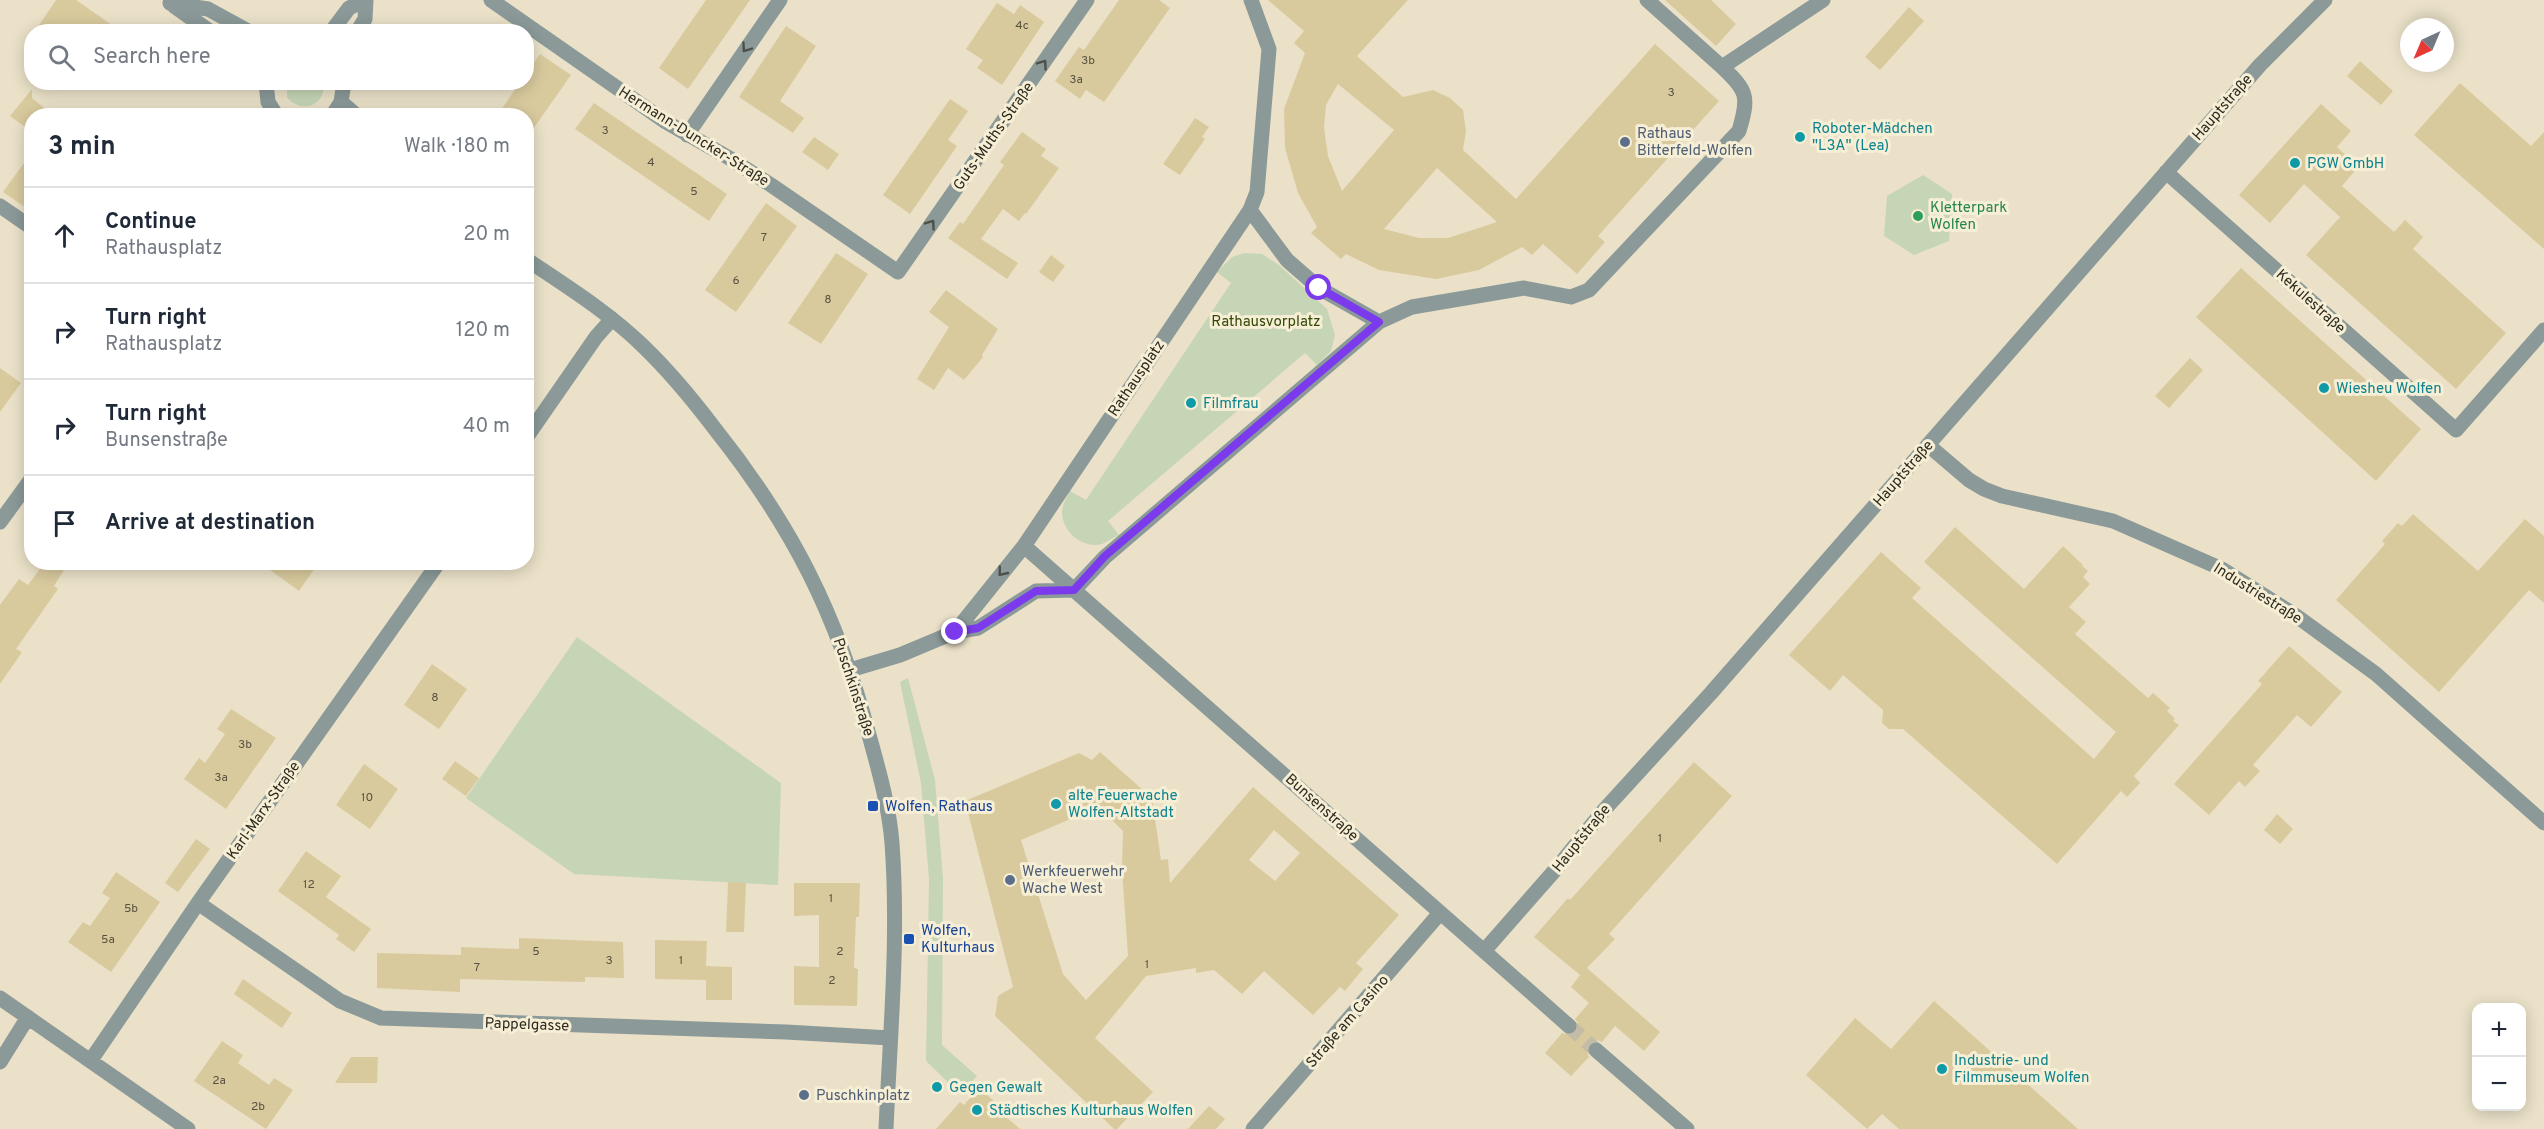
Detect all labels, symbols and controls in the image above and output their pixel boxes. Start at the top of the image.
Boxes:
house number: 4c [1015,18,1029,34]
north arrow [2400,18,2454,72]
search box [24,24,534,90]
icon: search [45,41,78,74]
one-way arrow [742,41,753,52]
text: Search here [93,44,211,71]
house number: 3b [1081,53,1095,69]
one-way arrow [1036,60,1047,71]
street label: Hauptstraße [2189,71,2257,145]
house number: 3a [1069,72,1083,88]
street label: Guts-Muths-Straße [950,79,1039,195]
street label: Hermann-Duncker-Straße [614,83,772,191]
house number: 3 [1667,85,1675,101]
place label: Roboter-Mädchen "L3A" (Lea) [1812,120,1933,156]
house number: 3 [601,123,609,139]
place label: Rathaus Bitterfeld-Wolfen [1637,125,1752,161]
marker: Roboter-Mädchen "L3A" (Lea) [1793,130,1807,144]
text: 3 min [48,131,116,164]
text: Walk · 180 m [404,134,510,160]
marker: Rathaus Bitterfeld-Wolfen [1618,135,1632,149]
house number: 4 [647,155,655,171]
place label: PGW GmbH [2307,155,2384,174]
marker: PGW GmbH [2288,156,2302,170]
house number: 5 [690,184,698,200]
place label: Kletterpark Wolfen [1930,199,2007,235]
text: Continue [105,209,196,236]
marker: Kletterpark Wolfen [1911,209,1925,223]
icon: ahead [48,219,81,252]
one-way arrow [924,220,935,231]
text: 20 m [463,222,510,248]
house number: 7 [761,230,767,246]
text: Rathausplatz [105,236,222,262]
street label: Kekulestraße [2271,266,2349,338]
house number: 6 [732,273,740,289]
route start [1305,274,1331,300]
house number: 8 [824,292,832,308]
text: Turn right [105,305,207,332]
park label: Rathausvorplatz [1211,313,1321,332]
icon: right [48,315,81,348]
text: 120 m [456,318,510,344]
text: Rathausplatz [105,332,222,358]
street label: Rathausplatz [1105,337,1170,421]
place label: Wiesheu Wolfen [2336,380,2442,399]
marker: Wiesheu Wolfen [2317,381,2331,395]
place label: Filmfrau [1203,395,1259,414]
marker: Filmfrau [1184,396,1198,410]
text: Turn right [105,401,207,428]
icon: right [48,411,81,444]
text: 40 m [463,414,510,440]
text: Bunsenstraße [105,428,228,454]
street label: Hauptstraße [1870,437,1938,511]
icon: arrive [48,507,81,540]
text: Arrive at destination [105,510,315,537]
street label: Industriestraße [2209,559,2305,629]
one-way arrow [999,565,1010,576]
route end [941,618,967,644]
street label: Puschkinstraße [828,636,877,739]
house number: 8 [431,690,439,706]
house number: 3b [238,737,252,753]
street label: Karl-Marx-Straße [223,758,305,864]
house number: 3a [214,770,228,786]
street label: Bunsenstraße [1280,770,1362,846]
place label: alte Feuerwache Wolfen-Altstadt [1068,787,1178,823]
house number: 10 [361,790,373,806]
marker: alte Feuerwache Wolfen-Altstadt [1049,797,1063,811]
place label: Wolfen, Rathaus [885,798,993,817]
marker: Wolfen, Rathaus [866,799,880,813]
street label: Hauptstraße [1549,801,1615,877]
house number: 1 [1658,831,1662,847]
place label: Werkfeuerwehr Wache West [1022,863,1125,899]
marker: Werkfeuerwehr Wache West [1003,873,1017,887]
house number: 12 [303,877,315,893]
house number: 1 [829,891,833,907]
house number: 5b [124,901,138,917]
place label: Wolfen, Kulturhaus [921,922,995,958]
house number: 5a [101,932,115,948]
marker: Wolfen, Kulturhaus [902,932,916,946]
house number: 5 [532,944,540,960]
house number: 2 [836,944,844,960]
house number: 3 [605,953,613,969]
house number: 1 [679,953,683,969]
house number: 1 [1145,957,1149,973]
house number: 7 [474,960,480,976]
street label: Straße am Casino [1303,972,1394,1072]
house number: 2 [828,973,836,989]
map controls [2472,1003,2526,1111]
button: + [2472,1003,2526,1057]
street label: Pappelgasse [484,1015,570,1036]
place label: Industrie- und Filmmuseum Wolfen [1954,1052,2090,1088]
button: − [2472,1057,2526,1111]
marker: Industrie- und Filmmuseum Wolfen [1935,1062,1949,1076]
house number: 2a [212,1073,226,1089]
place label: Gegen Gewalt [949,1079,1043,1098]
marker: Gegen Gewalt [930,1080,944,1094]
place label: Puschkinplatz [816,1087,910,1106]
marker: Puschkinplatz [797,1088,811,1102]
house number: 2b [251,1099,265,1115]
place label: Städtisches Kulturhaus Wolfen [989,1102,1193,1121]
marker: Städtisches Kulturhaus Wolfen [970,1103,984,1117]

